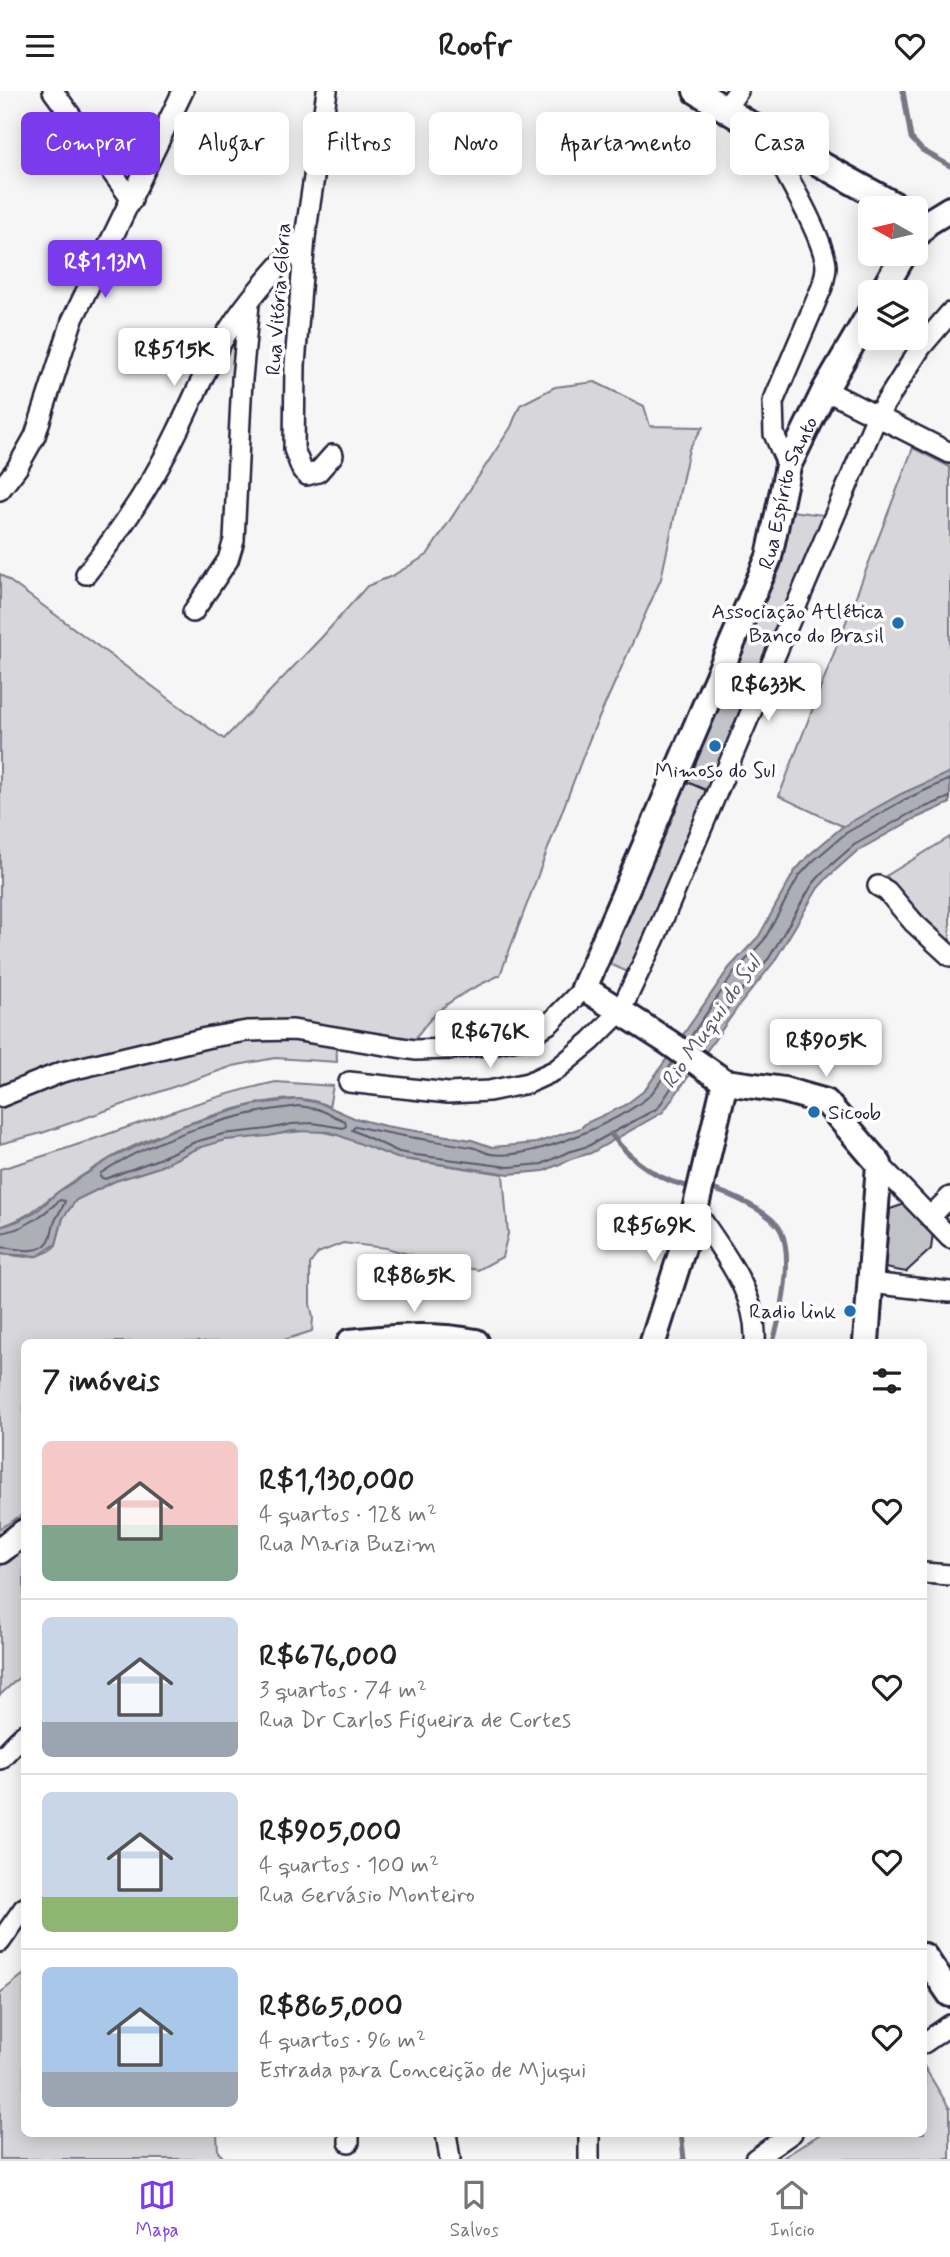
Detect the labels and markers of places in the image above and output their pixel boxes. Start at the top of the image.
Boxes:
pin: R$1.13M [40,241,170,300]
pin: R$515K [117,329,231,388]
place label: Associação Atlética Banco do Brasil [711,598,884,650]
marker: Associação Atlética Banco do Brasil [890,615,906,631]
pin: R$633K [711,663,825,723]
marker: Mimoso do Sul [707,738,723,754]
place label: Mimoso do Sul [655,757,775,785]
pin: R$676K [433,1011,547,1070]
pin: R$905K [769,1019,883,1079]
place label: Sicoob [828,1099,881,1127]
marker: Sicoob [806,1104,822,1120]
pin: R$569K [597,1205,711,1264]
pin: R$865K [357,1255,471,1314]
place label: Radio link [749,1298,836,1326]
marker: Radio link [842,1303,858,1319]

